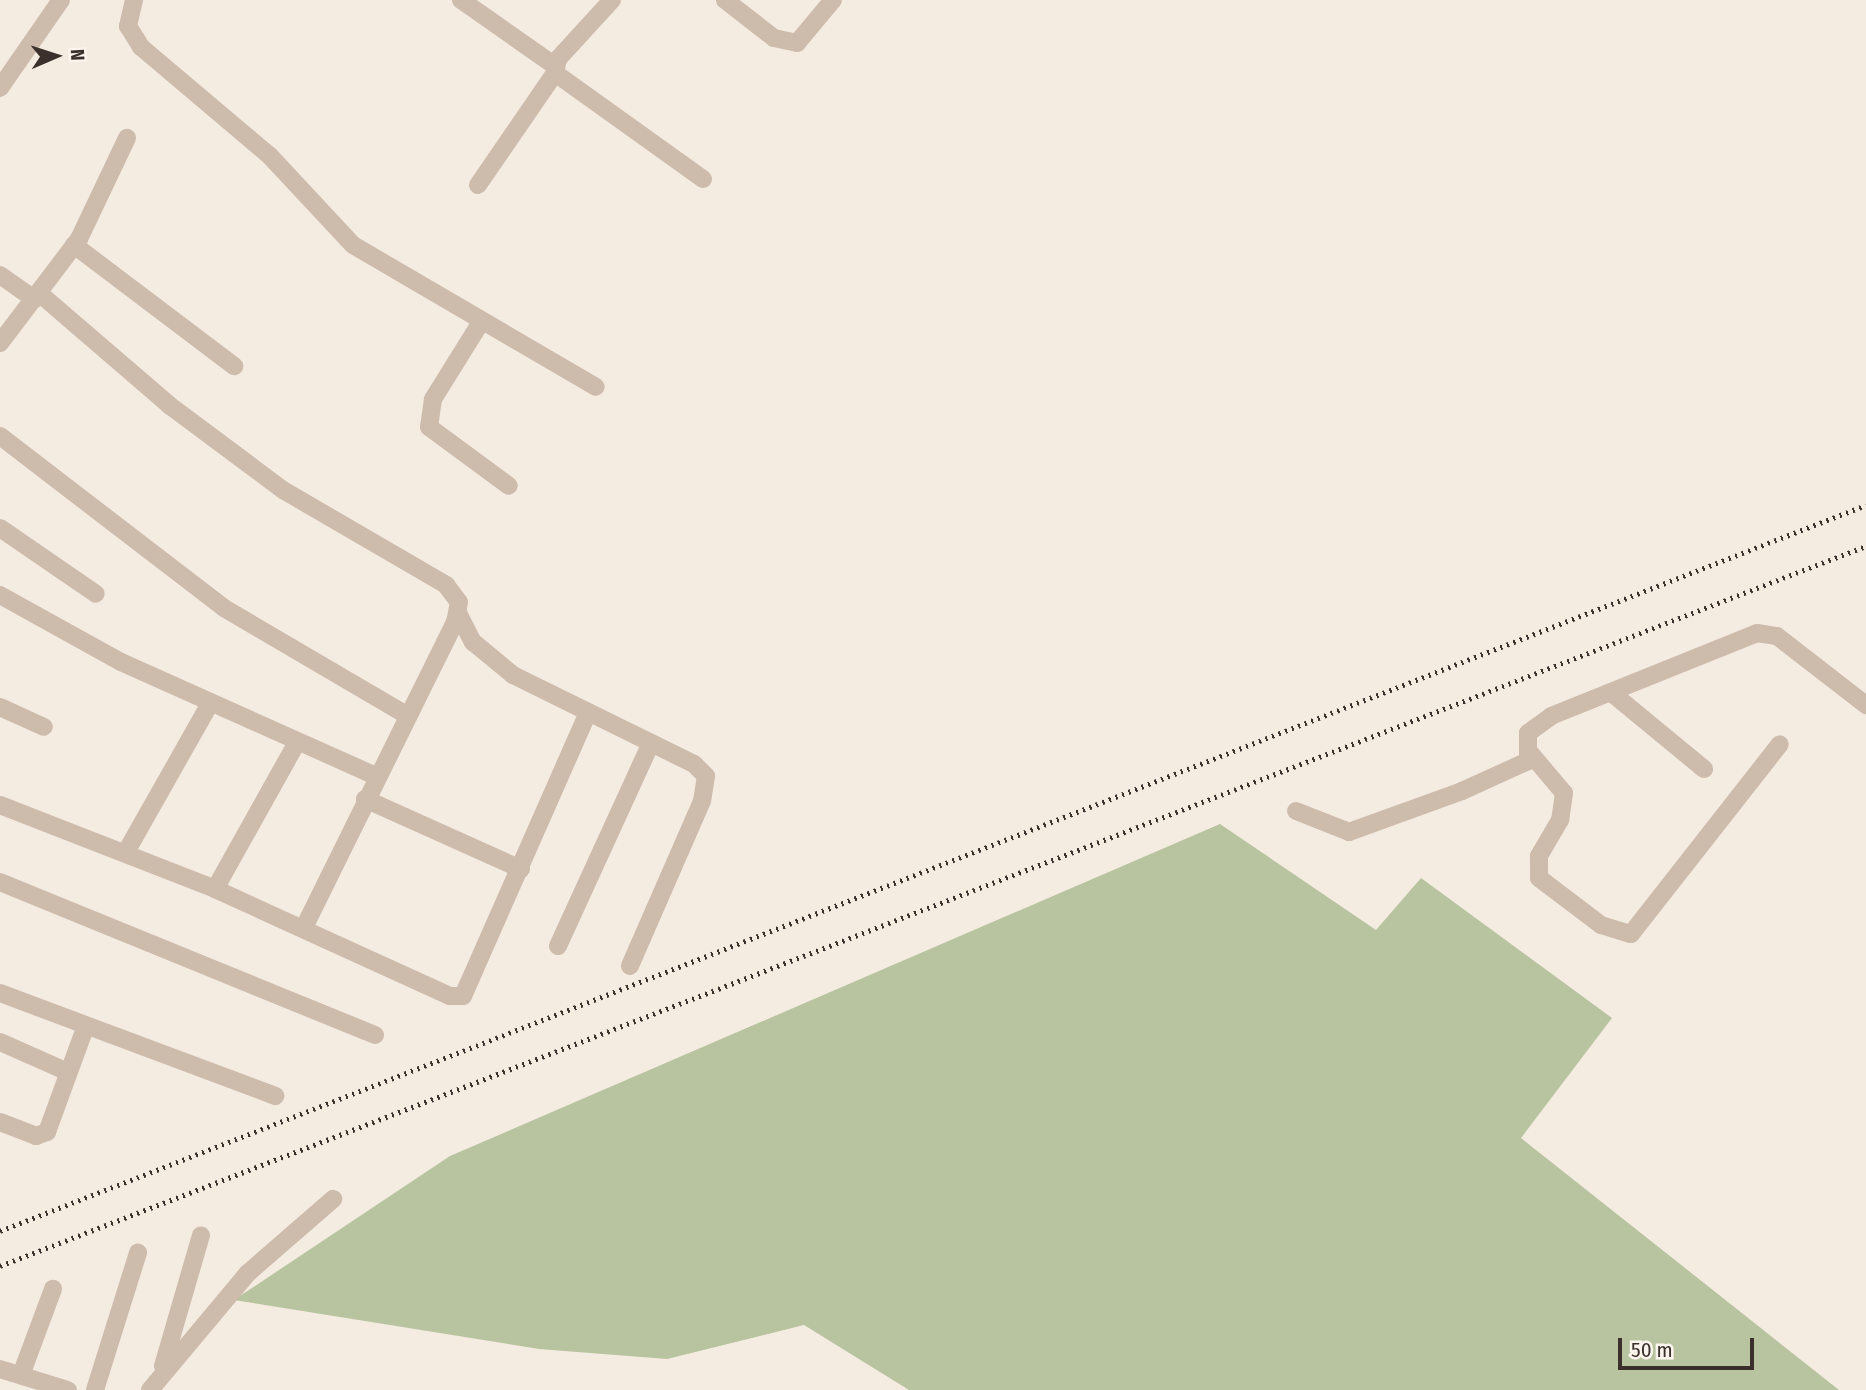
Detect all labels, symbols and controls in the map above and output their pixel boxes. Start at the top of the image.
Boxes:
north arrow [21,21,91,91]
text: N [66,49,89,61]
scale bar [1621,1324,1758,1368]
text: 50 m [1631,1337,1673,1363]

